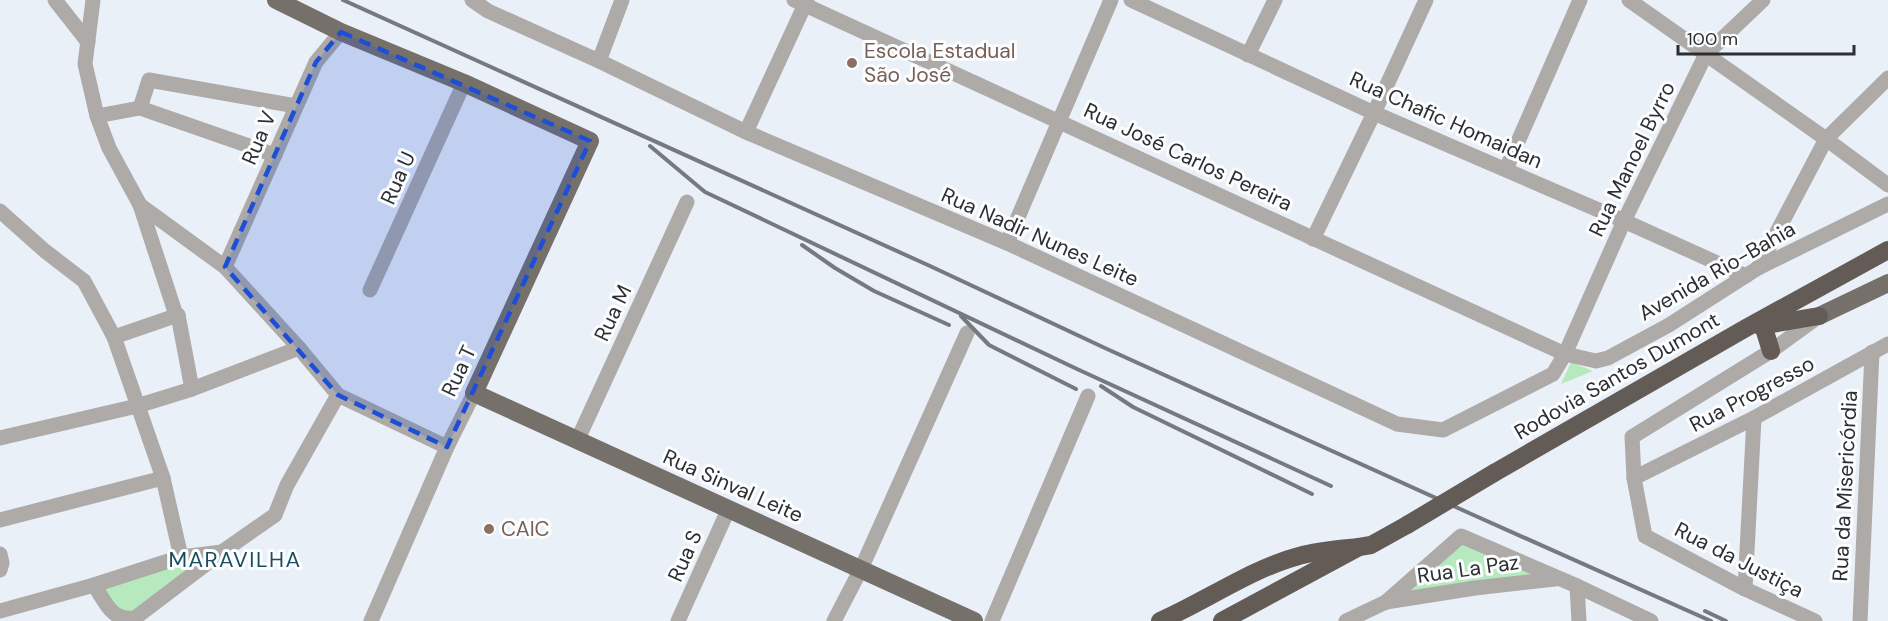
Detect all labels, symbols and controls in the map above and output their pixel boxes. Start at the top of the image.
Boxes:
scale bar [1678,18,1854,56]
text: 100 m [1687,27,1738,51]
place label: Escola Estadual São José [864,37,1015,89]
marker: Escola Estadual São José [845,56,859,70]
street label: Rua Chafic Homaidan [1345,65,1547,175]
street label: Rua Manoel Byrro [1582,77,1682,241]
street label: Rua José Carlos Pereira [1079,96,1297,218]
street label: Rua V [235,107,283,169]
street label: Rua U [374,147,422,209]
street label: Rua Nadir Nunes Leite [937,181,1143,293]
street label: Avenida Rio-Bahia [1634,215,1800,327]
street label: Rua M [588,280,638,346]
street label: Rodovia Santos Dumont [1509,306,1725,446]
street label: Rua T [435,341,483,401]
street label: Rua Progresso [1685,349,1819,439]
street label: Rua da Misericórdia [1826,390,1864,582]
street label: Rua Sinval Leite [659,443,807,529]
place label: CAIC [501,515,550,543]
street label: Rua da Justiça [1670,516,1808,604]
marker: CAIC [482,522,496,536]
street label: Rua S [661,526,709,586]
district label: MARAVILHA [168,545,302,574]
street label: Rua La Paz [1415,548,1521,590]

